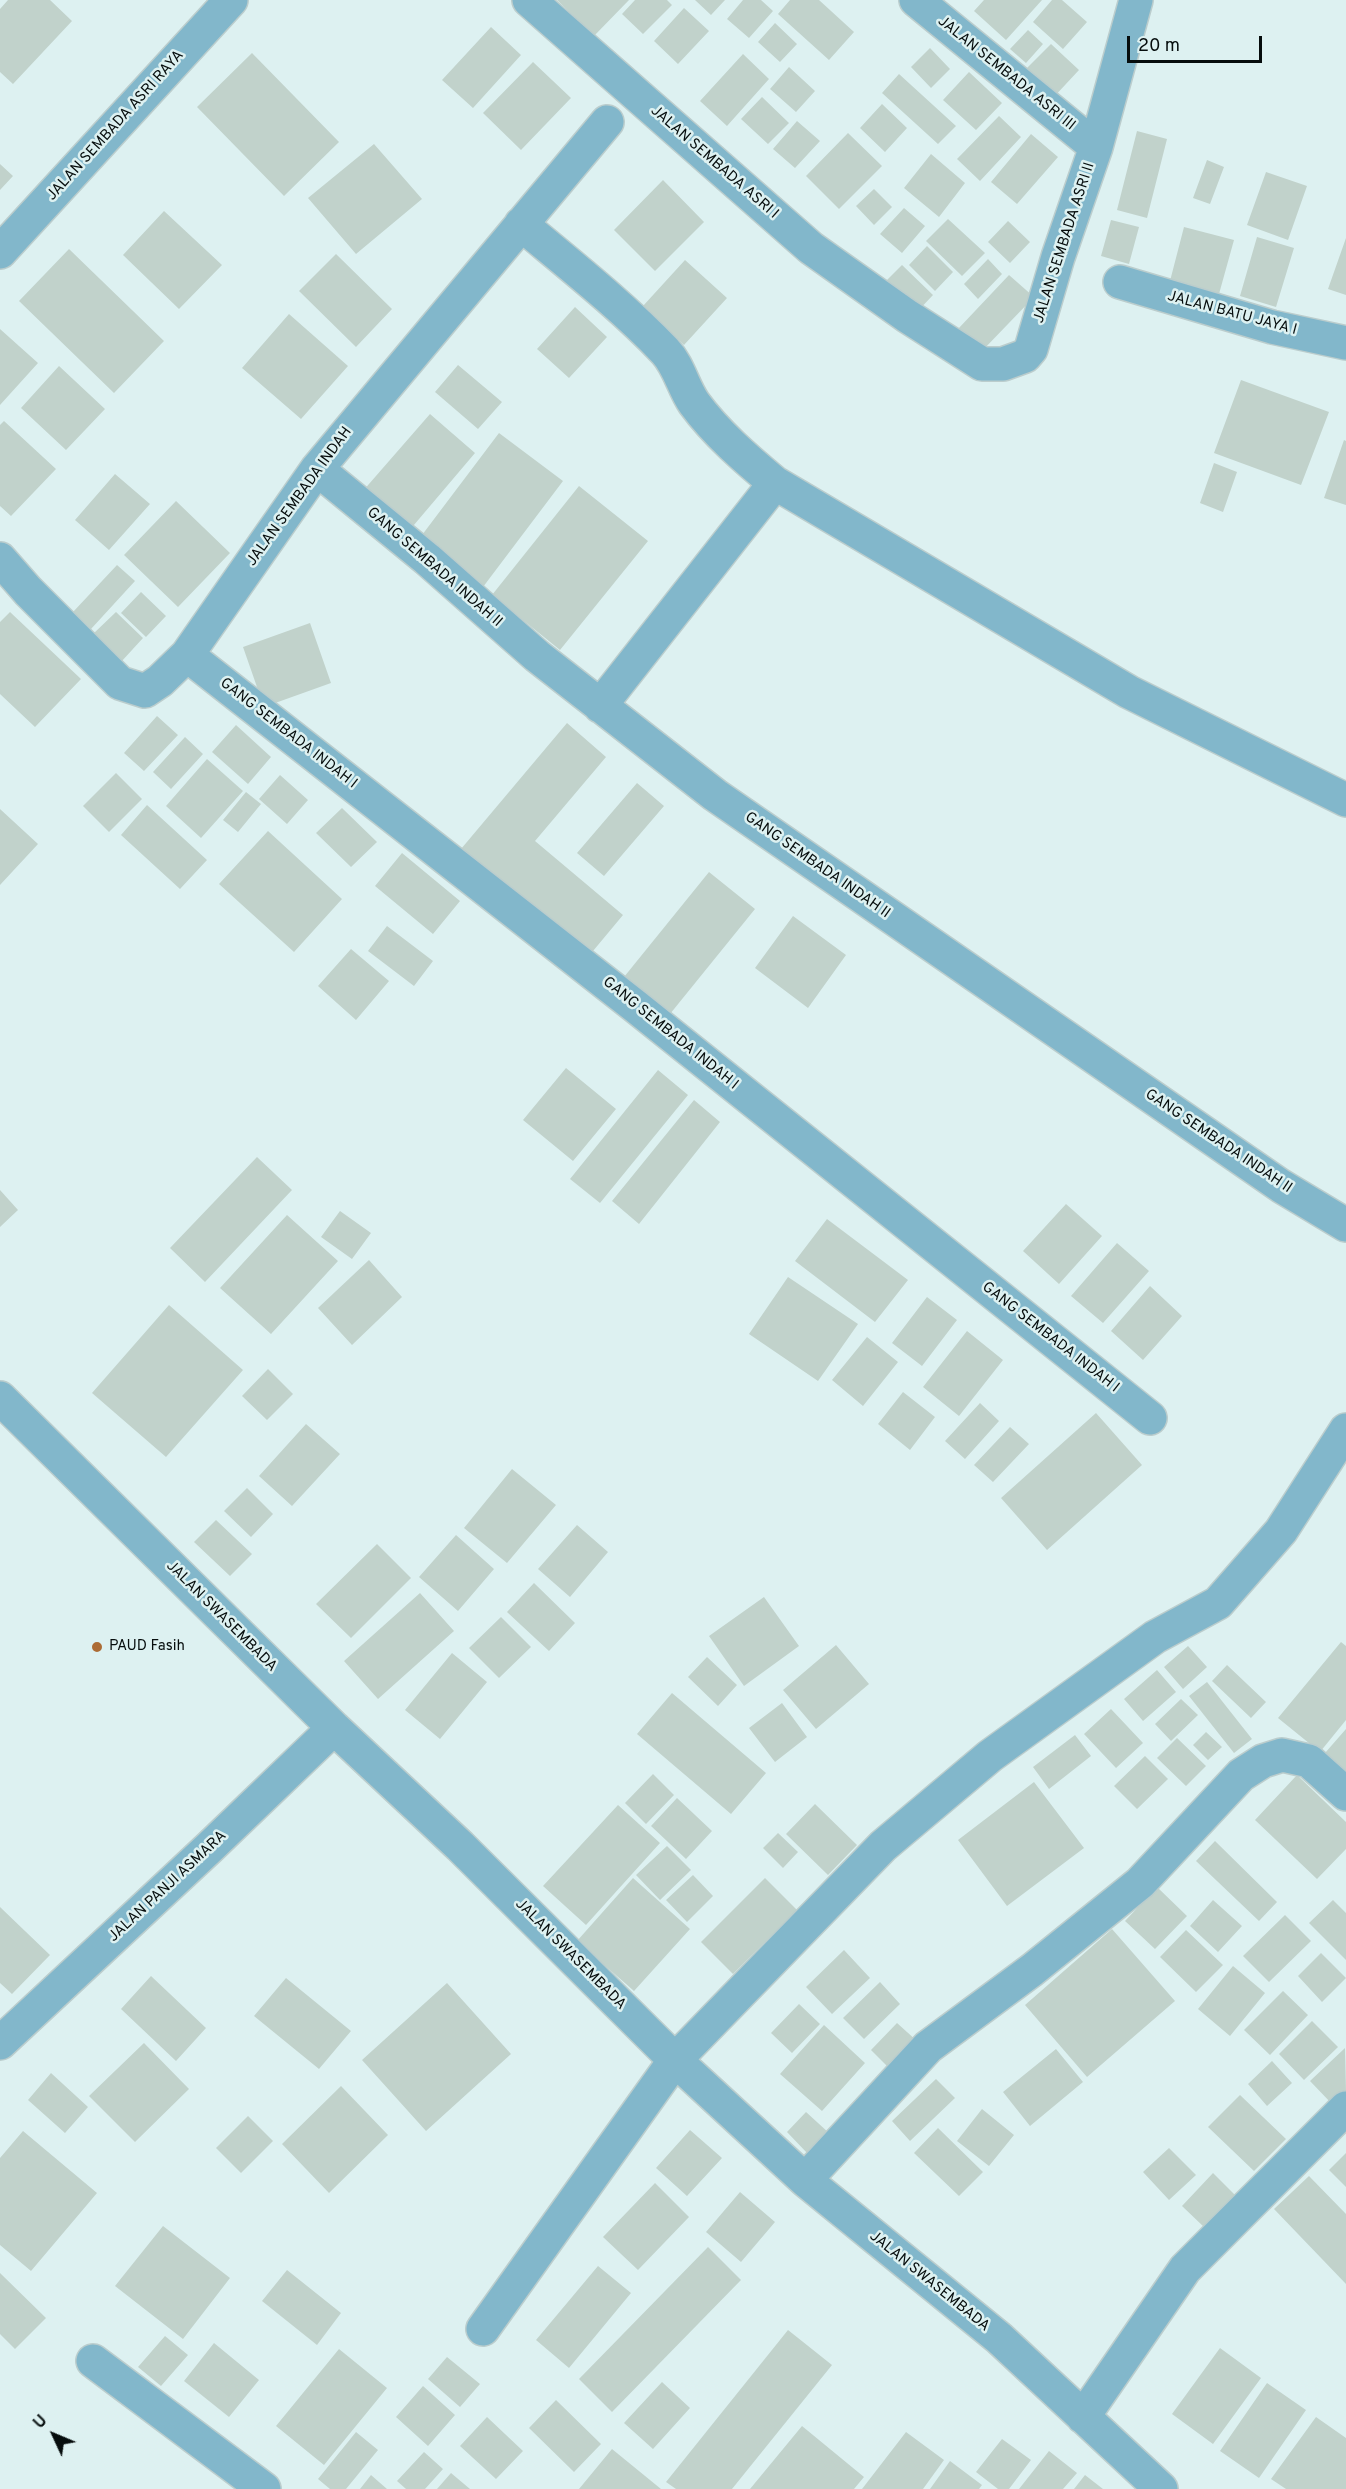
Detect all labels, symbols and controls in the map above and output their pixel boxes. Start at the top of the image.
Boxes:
street label: JALAN SEMBADA ASRI III [934,13,1078,135]
scale bar [1130,24,1265,62]
text: 20 m [1138,35,1180,58]
street label: JALAN SEMBADA ASRI RAYA [44,47,188,205]
street label: JALAN SEMBADA ASRI I [646,103,782,223]
street label: JALAN SEMBADA ASRI II [1031,160,1099,326]
street label: JALAN BATU JAYA I [1165,288,1299,340]
street label: JALAN SEMBADA INDAH [244,424,356,570]
street label: GANG SEMBADA INDAH II [363,504,505,632]
street label: GANG SEMBADA INDAH I [216,675,360,793]
street label: GANG SEMBADA INDAH II [741,809,893,923]
street label: GANG SEMBADA INDAH I [599,974,741,1094]
street label: GANG SEMBADA INDAH II [1141,1086,1295,1198]
street label: GANG SEMBADA INDAH I [978,1279,1122,1397]
street label: JALAN SWASEMBADA [162,1558,280,1676]
place label: PAUD Fasih [109,1638,185,1656]
marker: PAUD Fasih [90,1640,104,1654]
street label: JALAN PANJI ASMARA [105,1828,231,1946]
street label: JALAN SWASEMBADA [511,1896,629,2014]
street label: JALAN SWASEMBADA [865,2228,993,2336]
north arrow [24,2405,84,2465]
text: U [30,2411,52,2434]

